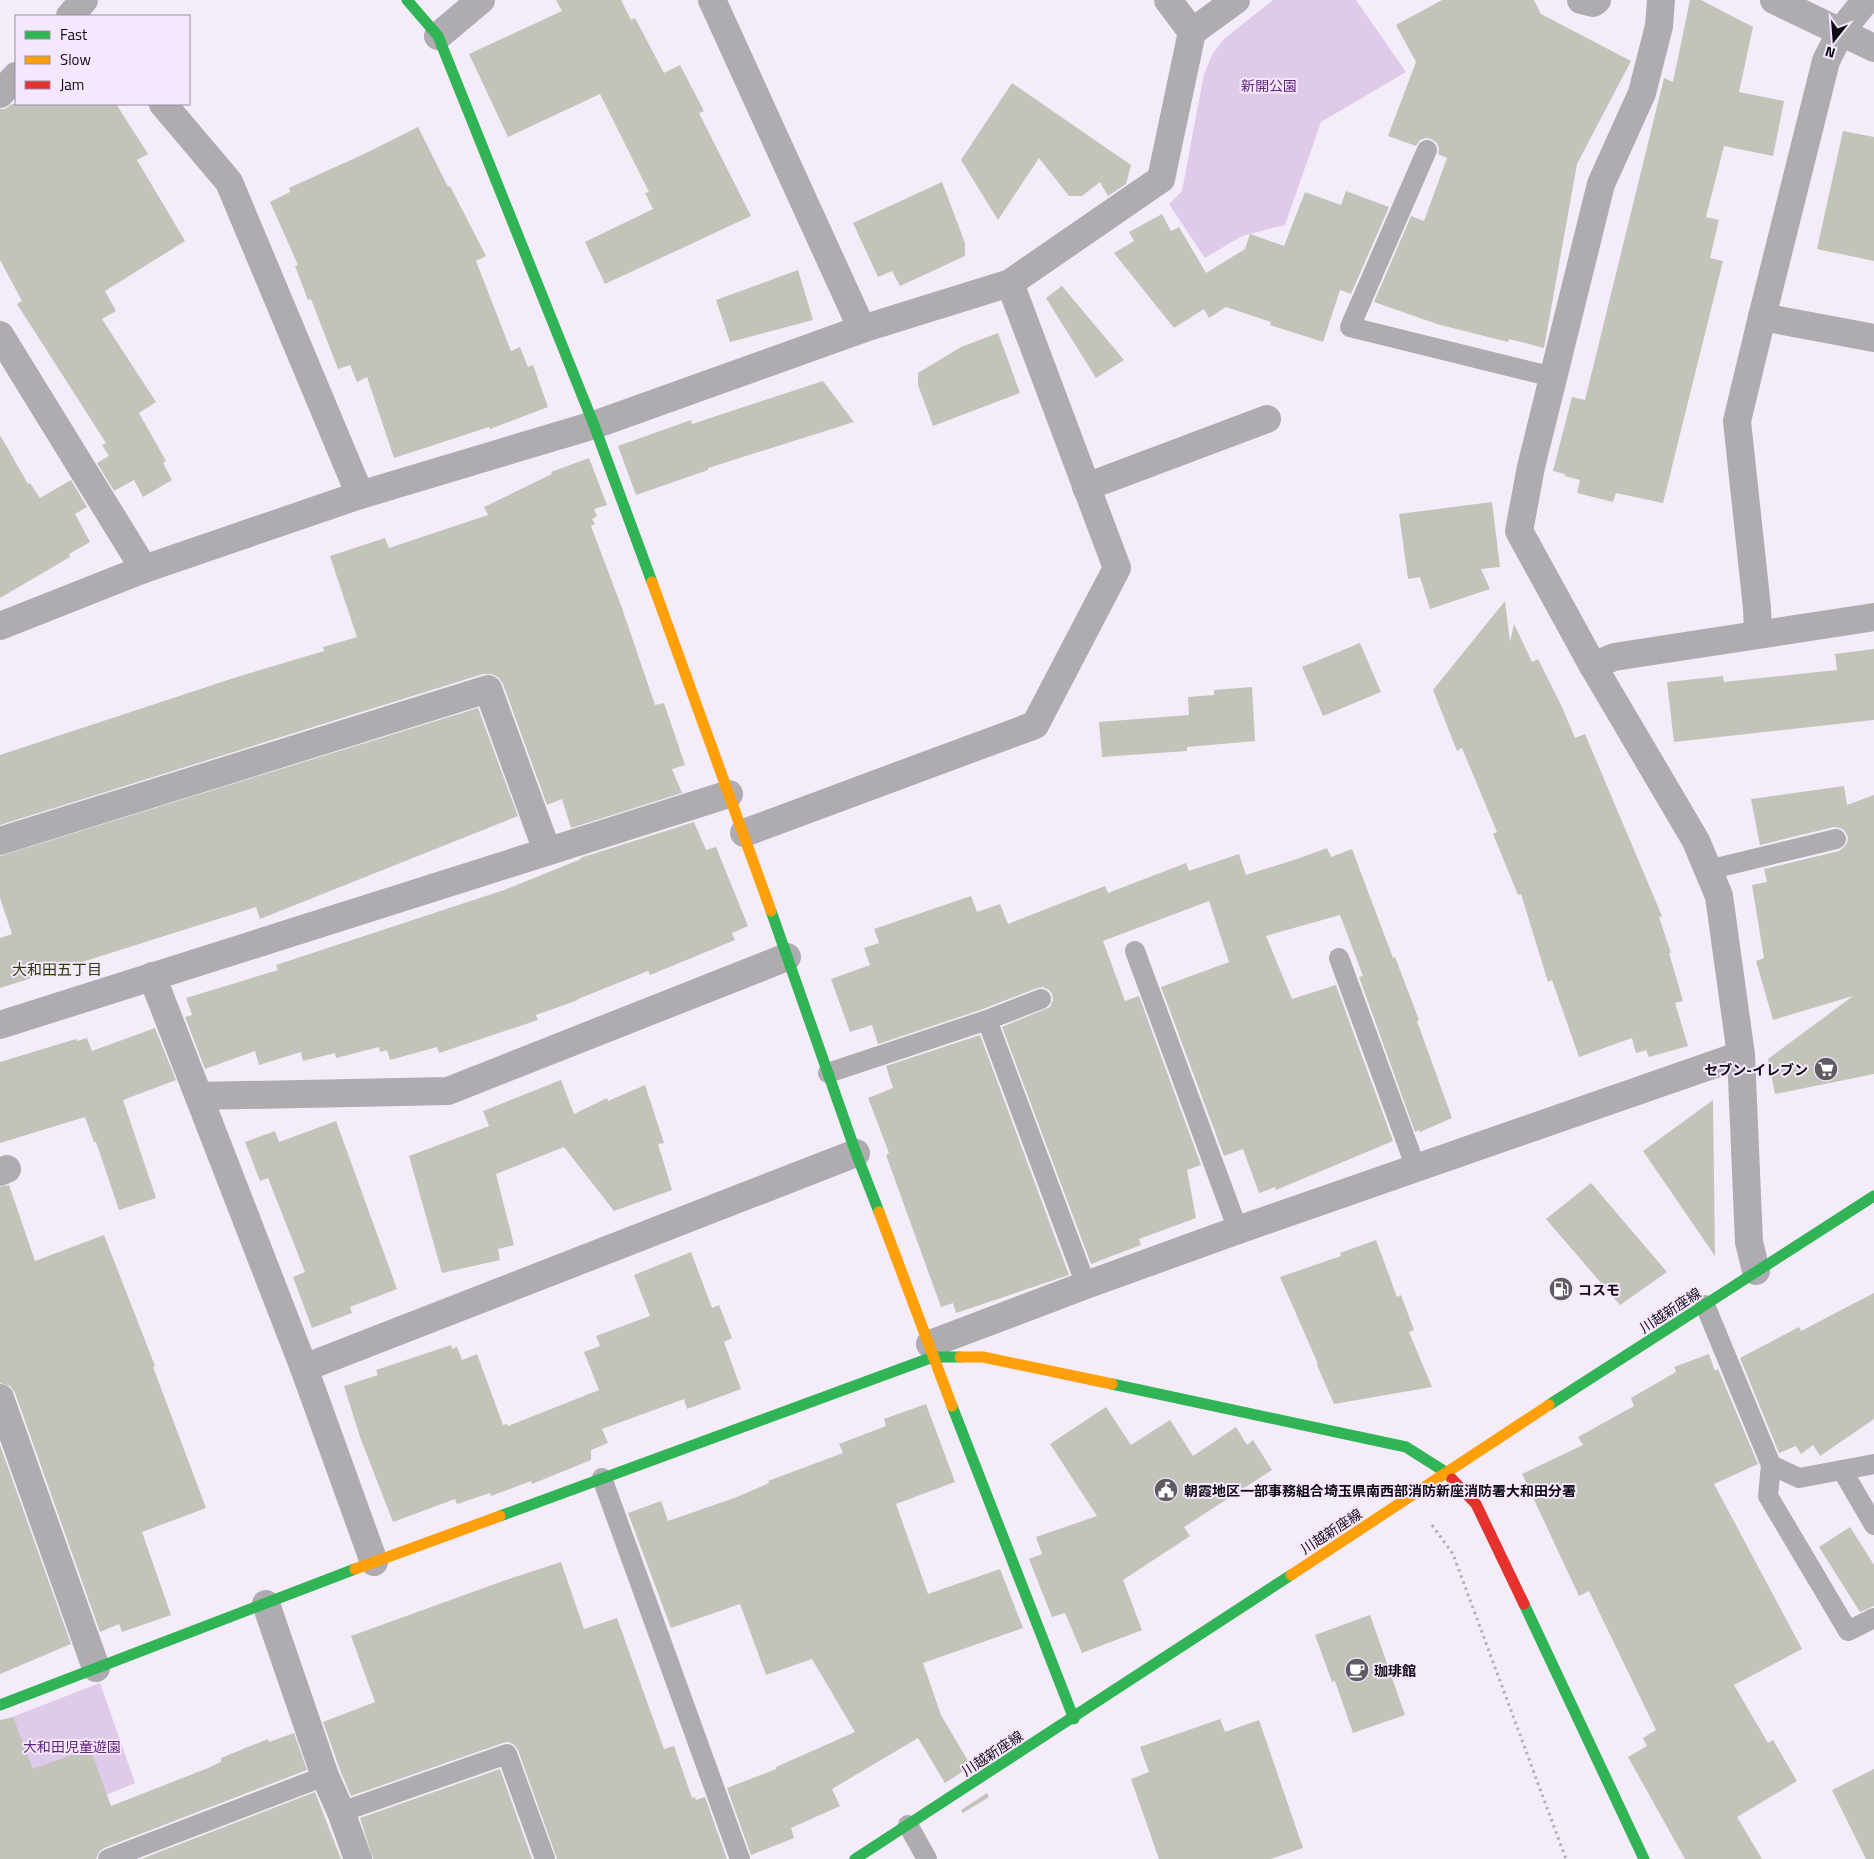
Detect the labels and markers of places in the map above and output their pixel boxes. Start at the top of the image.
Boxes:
supermarket icon: セブン-イレブン [1813,1056,1839,1082]
place label: セブン-イレブン [1704,1059,1808,1080]
fuel station icon: コスモ [1548,1276,1574,1302]
place label: コスモ [1578,1279,1620,1300]
public building icon: 朝霞地区一部事務組合埼玉県南西部消防新座消防署大和田分署 [1153,1477,1179,1503]
place label: 朝霞地区一部事務組合埼玉県南西部消防新座消防署大和田分署 [1184,1480,1576,1501]
cafe icon: 珈琲館 [1344,1657,1370,1683]
place label: 珈琲館 [1374,1660,1416,1681]

